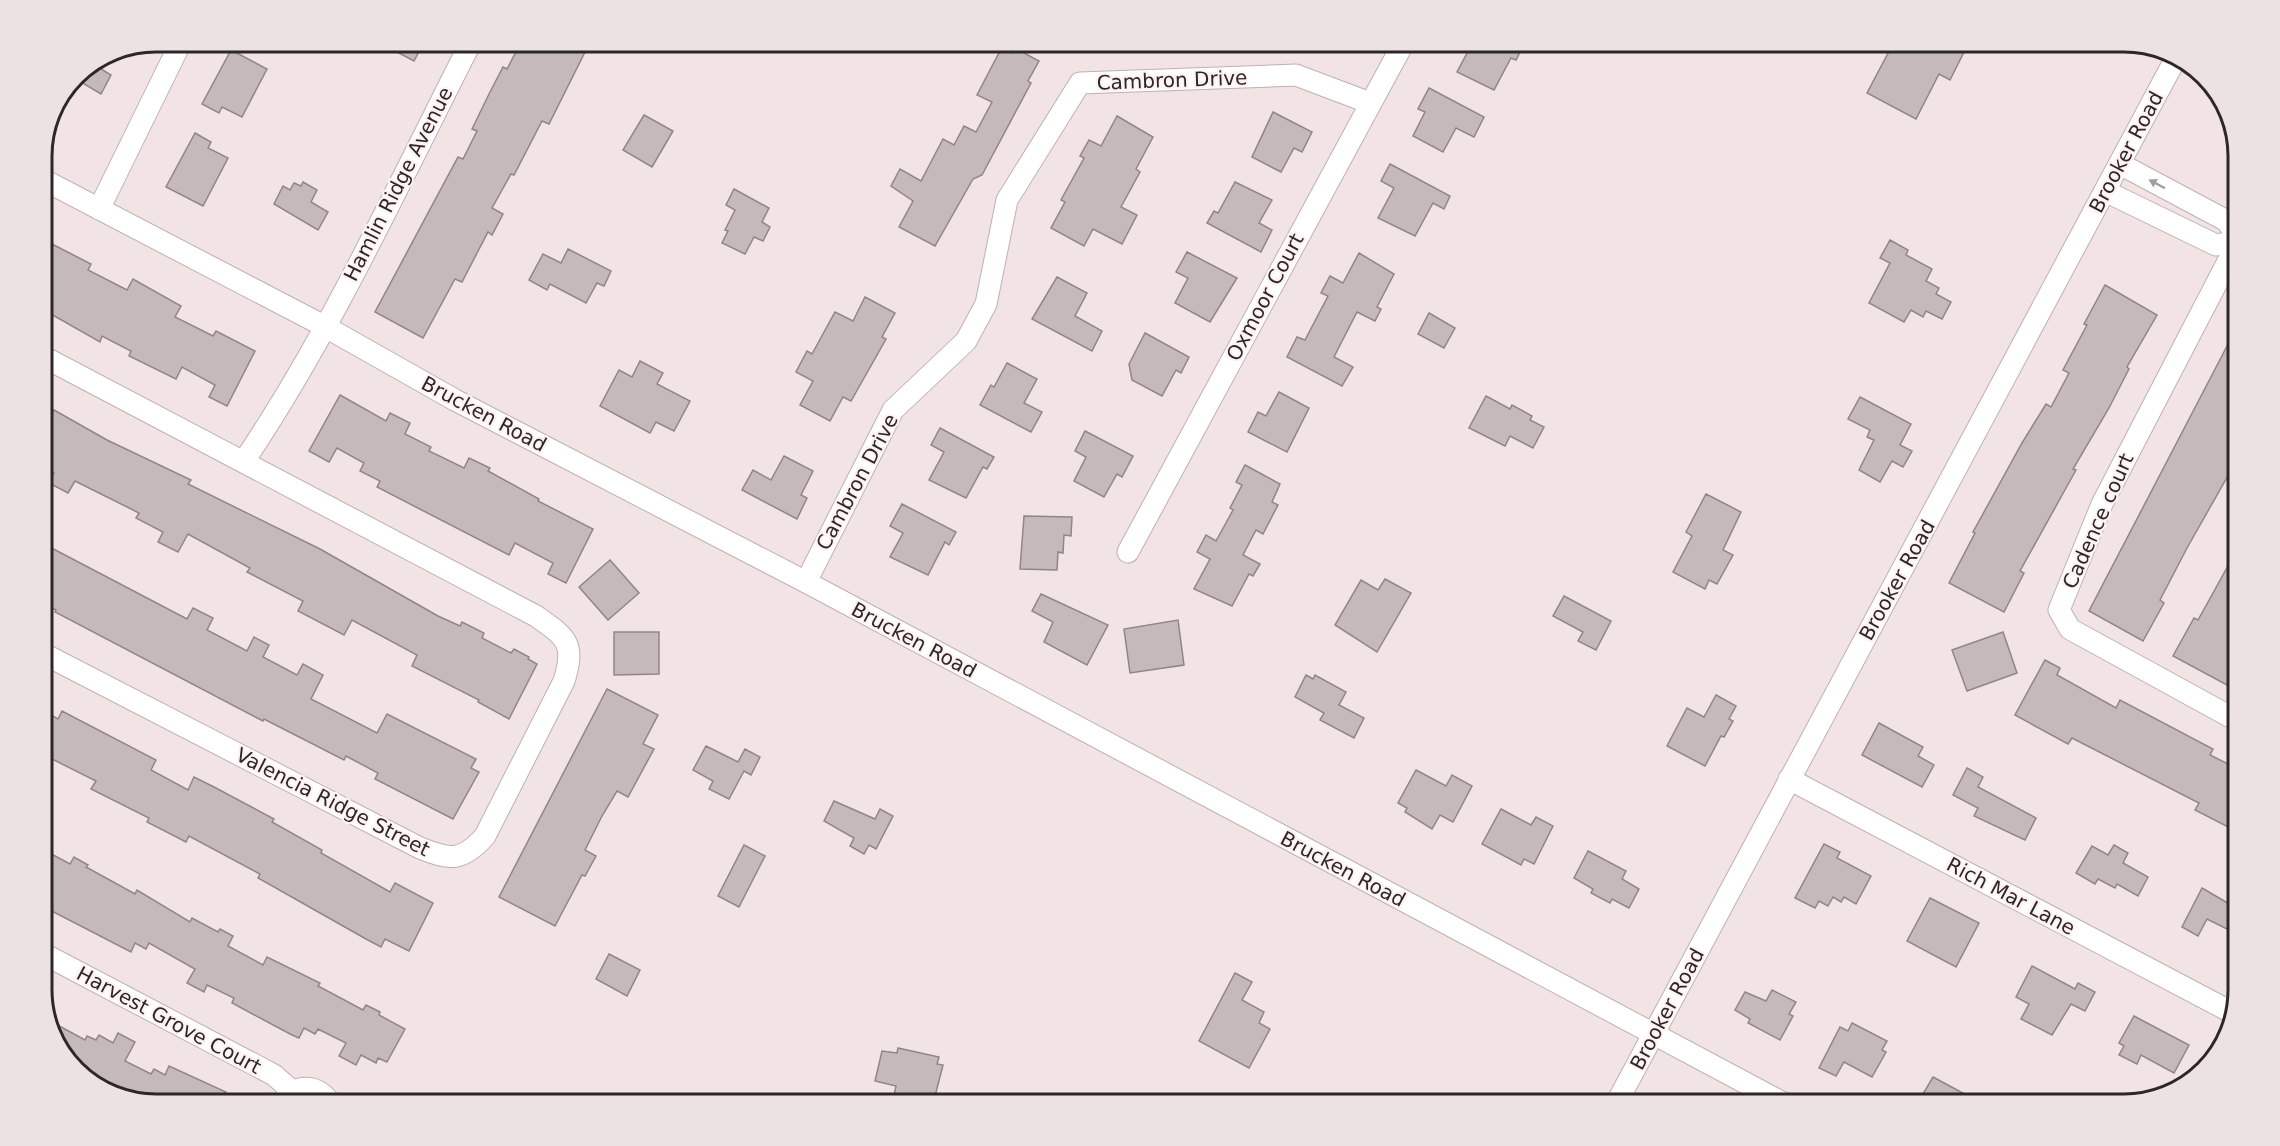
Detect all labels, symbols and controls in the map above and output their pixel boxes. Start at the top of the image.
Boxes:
street label: Cambron Drive [1096,65,1248,95]
street label: Hamlin Ridge Avenue [339,83,457,285]
street label: Brooker Road [2084,87,2168,217]
one-way arrow [2148,179,2165,189]
street label: Oxmoor Court [1221,229,1309,365]
street label: Brucken Road [417,371,551,457]
street label: Cambron Drive [811,410,903,554]
street label: Cadence court [2057,450,2139,592]
street label: Brooker Road [1854,516,1940,644]
street label: Brucken Road [847,597,981,683]
street label: Valencia Ridge Street [232,743,434,861]
street label: Brucken Road [1276,826,1410,912]
street label: Rich Mar Lane [1943,852,2079,940]
street label: Brooker Road [1625,944,1709,1074]
street label: Harvest Grove Court [73,961,265,1079]

